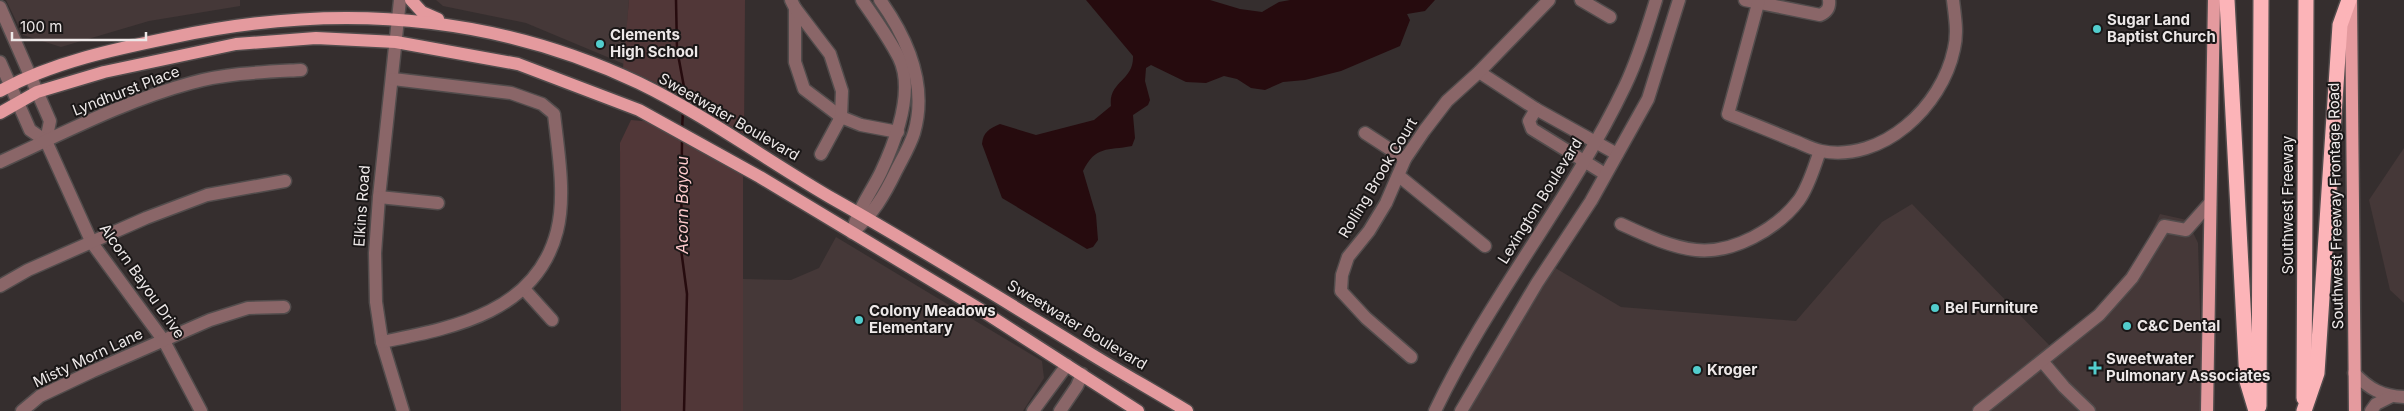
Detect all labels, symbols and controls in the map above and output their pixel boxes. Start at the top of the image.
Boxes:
scale bar [12,10,146,42]
place label: Sugar Land Baptist Church [2107,10,2216,46]
text: 100 m [20,17,62,36]
marker: Sugar Land Baptist Church [2091,23,2103,35]
place label: Clements High School [610,25,698,61]
marker: Clements High School [594,38,606,50]
street label: Lyndhurst Place [70,61,182,120]
street label: Sweetwater Boulevard [655,68,803,165]
street label: Southwest Freeway Frontage Road [2324,83,2347,329]
street label: Rolling Brook Court [1334,114,1421,241]
street label: Lexington Boulevard [1493,134,1586,267]
street label: Southwest Freeway [2278,135,2297,275]
water label: Acorn Bayou [672,156,692,255]
street label: Elkins Road [349,165,374,247]
street label: Alcorn Bayou Drive [96,220,189,342]
street label: Sweetwater Boulevard [1004,275,1150,374]
place label: Bel Furniture [1945,298,2038,317]
place label: Colony Meadows Elementary [869,301,996,337]
marker: Bel Furniture [1929,302,1941,314]
marker: Colony Meadows Elementary [853,314,865,326]
place label: C&C Dental [2137,316,2220,335]
marker: C&C Dental [2121,320,2133,332]
street label: Misty Morn Lane [30,324,146,391]
place label: Sweetwater Pulmonary Associates [2106,349,2270,385]
place label: Kroger [1707,360,1757,379]
marker: Sweetwater Pulmonary Associates [2088,361,2102,375]
marker: Kroger [1691,364,1703,376]

